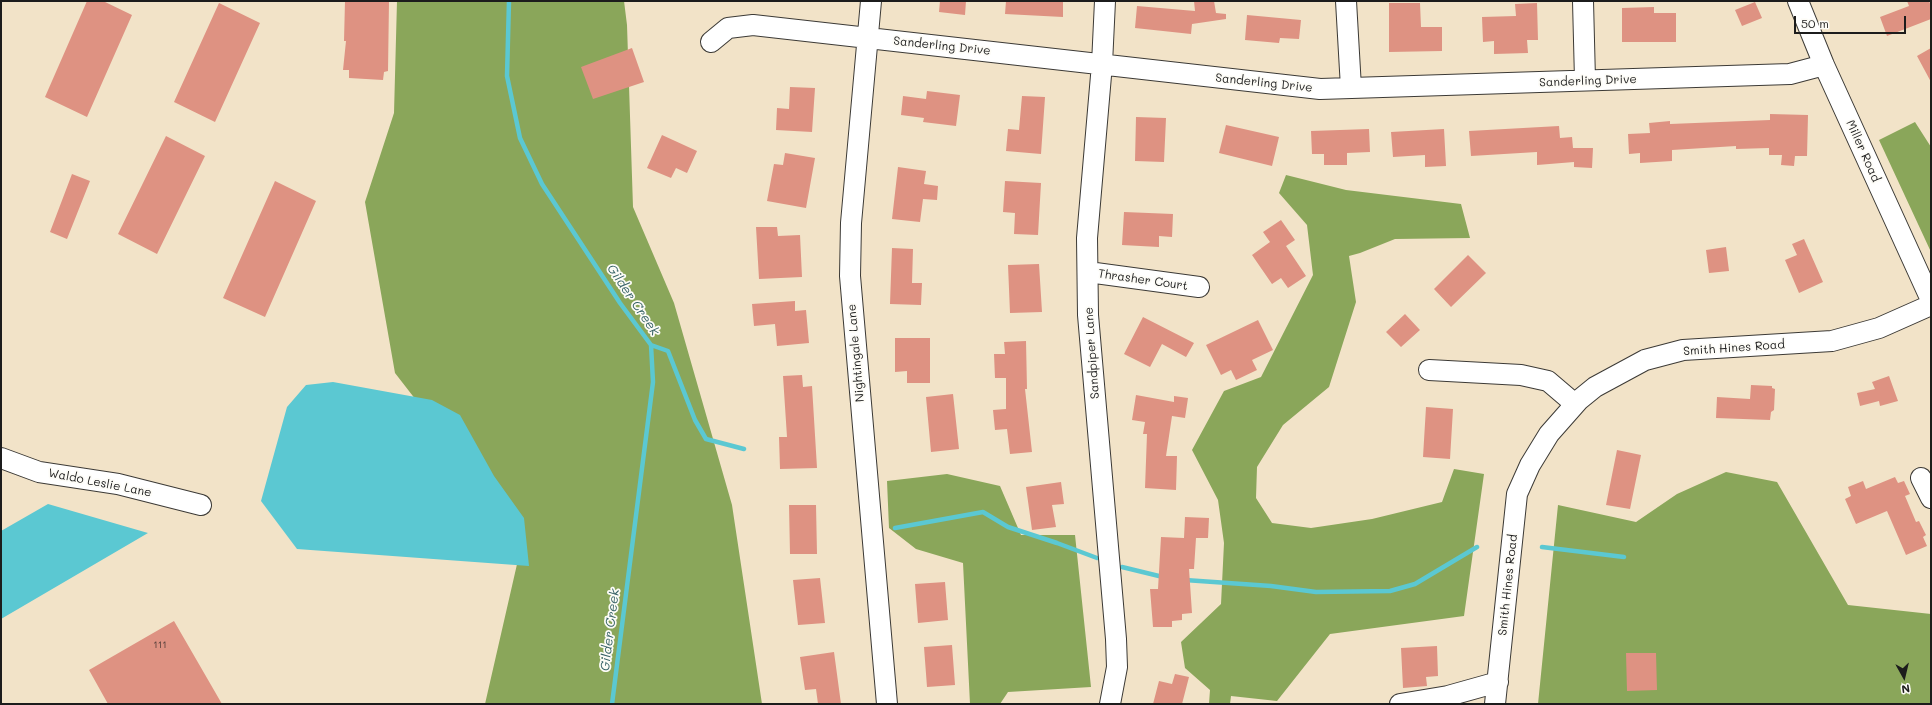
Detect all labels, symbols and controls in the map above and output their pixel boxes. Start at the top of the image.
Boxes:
scale bar [1796,8,1908,34]
text: 50 m [1801,15,1829,31]
street label: Sanderling Drive [893,34,991,58]
street label: Sanderling Drive [1215,71,1313,95]
street label: Sanderling Drive [1539,72,1637,90]
street label: Miller Road [1843,118,1883,184]
water label: Gilder Creek [603,261,663,339]
street label: Thrasher Court [1097,267,1189,293]
street label: Nightingale Lane [845,303,867,403]
street label: Sandpiper Lane [1082,307,1102,399]
street label: Smith Hines Road [1683,337,1785,359]
street label: Waldo Leslie Lane [47,466,153,500]
street label: Smith Hines Road [1496,534,1520,636]
water label: Gilder Creek [597,588,623,672]
house number: 111 [153,639,167,651]
north arrow [1884,657,1924,697]
text: N [1901,681,1911,697]

